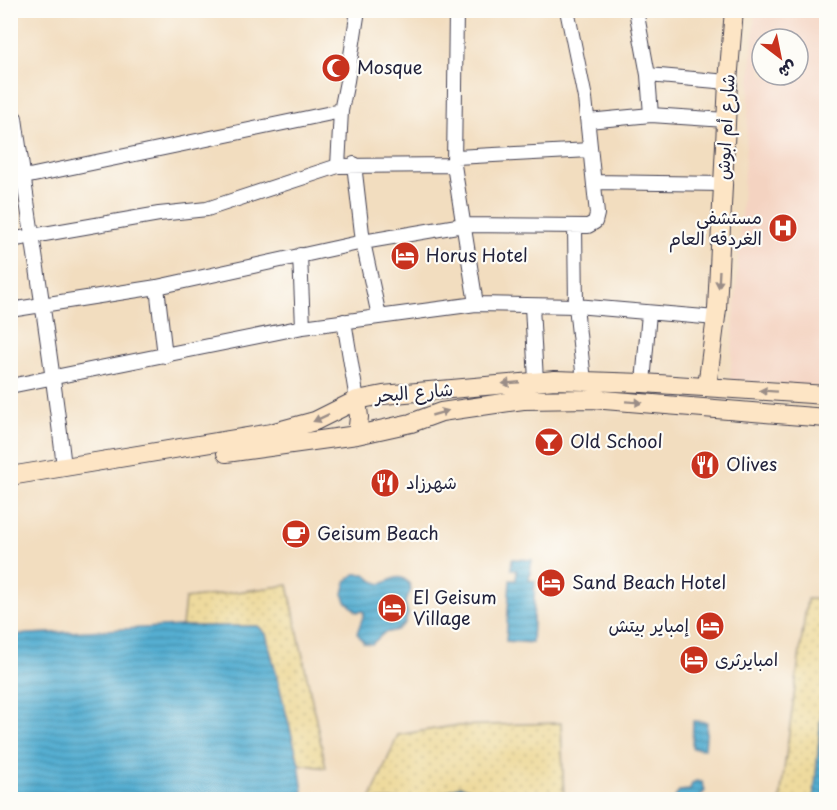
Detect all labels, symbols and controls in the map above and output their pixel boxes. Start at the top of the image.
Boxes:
north arrow [750,27,810,87]
mosque icon: Mosque [320,52,352,84]
place label: Mosque [357,53,423,80]
text: ش [775,56,802,85]
street label: شارع أم ابوش [708,73,743,181]
place label: مستشفي الغردقه العام [669,203,762,253]
hospital icon: مستشفي الغردقه العام [767,212,799,244]
hotel icon: Horus Hotel [389,240,421,272]
place label: Horus Hotel [426,241,528,268]
one-way arrow [714,269,723,288]
street label: شارع البحر [372,375,454,409]
one-way arrow [501,378,520,388]
one-way arrow [759,387,778,396]
one-way arrow [624,397,643,407]
one-way arrow [431,408,449,418]
one-way arrow [312,413,329,422]
bar icon: Old School [533,426,565,458]
place label: Old School [570,427,663,454]
restaurant icon: Olives [689,449,721,481]
place label: Olives [726,450,777,477]
restaurant icon: شهرزاد [369,467,401,499]
place label: شهرزاد [406,468,457,495]
cafe icon: Geisum Beach [280,518,312,550]
place label: Geisum Beach [317,519,439,546]
hotel icon: Sand Beach Hotel [535,567,567,599]
place label: Sand Beach Hotel [572,568,726,595]
place label: El Geisum Village [413,583,497,631]
hotel icon: El Geisum Village [376,592,408,624]
hotel icon: إمباير بيتش [694,610,726,642]
place label: إمباير بيتش [608,611,689,638]
hotel icon: امبايرثرى [678,644,710,676]
place label: امبايرثرى [715,645,778,672]

